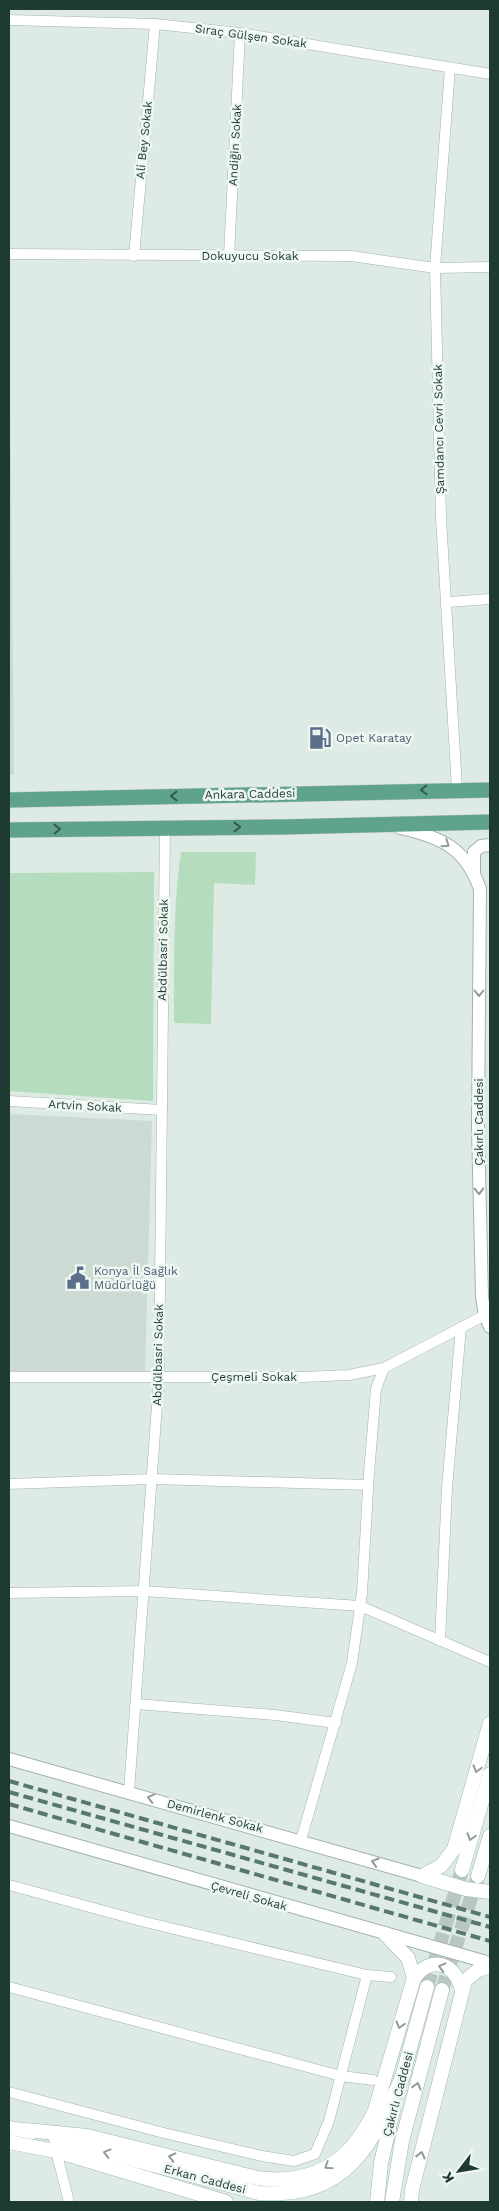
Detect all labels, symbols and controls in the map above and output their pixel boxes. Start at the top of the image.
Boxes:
street label: Sıraç Gülşen Sokak [194,21,308,51]
street label: Ali Bey Sokak [133,100,155,180]
street label: Andiğin Sokak [226,103,244,186]
street label: Dokuyucu Sokak [201,249,299,263]
street label: Şamdancı Cevri Sokak [431,364,447,494]
fuel station icon: Opet Karatay [307,725,333,751]
place label: Opet Karatay [336,731,413,745]
one-way arrow [420,785,428,795]
street label: Ankara Caddesi [205,786,295,802]
one-way arrow [170,791,178,802]
one-way arrow [234,822,242,832]
one-way arrow [54,824,62,834]
one-way arrow [440,838,450,847]
street label: Abdülbasri Sokak [155,899,171,1001]
one-way arrow [474,989,485,997]
street label: Çakırlı Caddesi [472,1078,486,1166]
street label: Artvin Sokak [48,1097,122,1115]
one-way arrow [474,1187,485,1195]
place label: Konya İl Sağlık Müdürlüğü [94,1264,178,1292]
public building icon: Konya İl Sağlık Müdürlüğü [65,1265,91,1291]
street label: Abdülbasri Sokak [150,1304,166,1406]
street label: Çeşmeli Sokak [211,1370,297,1384]
one-way arrow [472,1765,482,1773]
one-way arrow [148,1794,156,1804]
street label: Demirlenk Sokak [165,1796,265,1836]
one-way arrow [467,1833,477,1841]
one-way arrow [371,1857,379,1867]
street label: Çevreli Sokak [209,1878,289,1914]
one-way arrow [438,1962,447,1973]
one-way arrow [396,2020,406,2029]
street label: Çakırlı Caddesi [380,2050,416,2138]
one-way arrow [411,2083,421,2091]
north arrow [434,2146,484,2196]
one-way arrow [102,2148,111,2159]
one-way arrow [415,2150,426,2159]
one-way arrow [167,2152,176,2163]
one-way arrow [325,2160,334,2169]
street label: Erkan Caddesi [163,2161,247,2197]
text: K [438,2169,457,2186]

